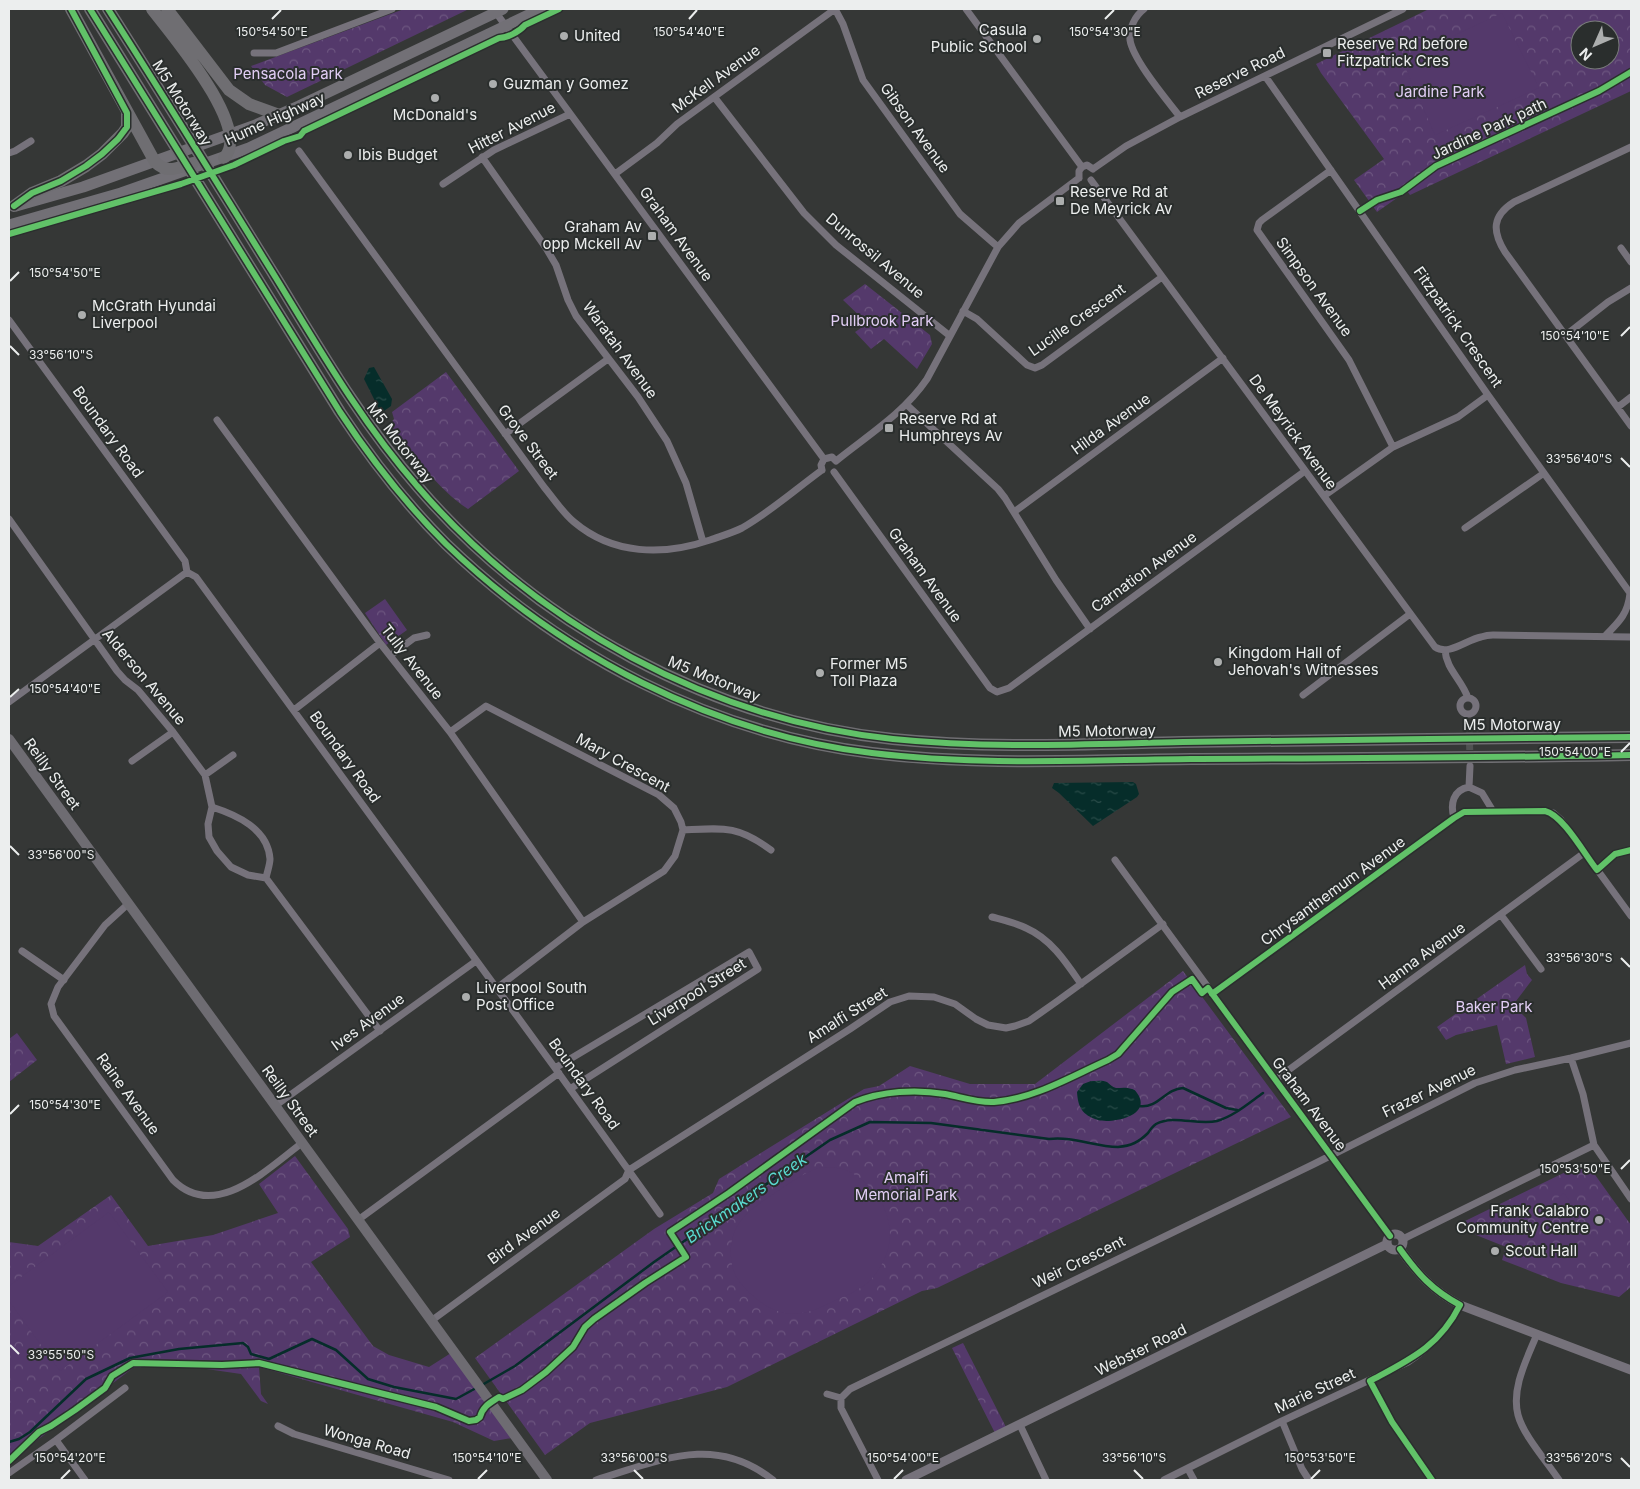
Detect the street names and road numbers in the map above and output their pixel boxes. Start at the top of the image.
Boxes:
street label: McKell Avenue [668,40,764,117]
street label: Reserve Road [1192,43,1288,103]
street label: M5 Motorway [148,56,217,150]
street label: Gibson Avenue [876,79,954,176]
street label: Hume Highway [222,88,328,149]
street label: Jardine Park path [1428,94,1549,164]
street label: Hitter Avenue [465,97,559,158]
street label: Graham Avenue [636,183,717,285]
street label: Dunrossil Avenue [822,209,929,302]
street label: Simpson Avenue [1272,233,1357,340]
street label: Fitzpatrick Crescent [1410,263,1507,391]
street label: Lucille Crescent [1025,279,1129,360]
street label: Waratah Avenue [579,297,662,402]
street label: De Meyrick Avenue [1245,371,1341,493]
street label: Boundary Road [69,382,148,481]
street label: Hilda Avenue [1068,389,1154,459]
street label: M5 Motorway [363,398,438,488]
street label: Grove Street [494,401,563,483]
street label: Graham Avenue [885,524,966,626]
street label: Carnation Avenue [1087,527,1200,616]
street label: Tully Avenue [377,620,448,703]
street label: Alderson Avenue [98,625,190,729]
street label: M5 Motorway [665,651,764,706]
street label: Boundary Road [306,707,385,806]
street label: M5 Motorway [1463,715,1561,734]
street label: M5 Motorway [1058,720,1157,741]
street label: Mary Crescent [573,729,674,796]
street label: Reilly Street [20,734,85,813]
street label: Chrysanthemum Avenue [1257,832,1409,949]
street label: Hanna Avenue [1375,918,1469,993]
street label: Liverpool Street [644,954,749,1029]
street label: Amalfi Street [803,982,891,1047]
street label: Ives Avenue [327,989,408,1055]
street label: Boundary Road [545,1034,624,1133]
street label: Raine Avenue [92,1049,164,1138]
street label: Graham Avenue [1268,1053,1351,1154]
street label: Frazer Avenue [1379,1060,1479,1121]
street label: Reilly Street [258,1061,323,1140]
street label: Bird Avenue [484,1203,564,1268]
street label: Weir Crescent [1030,1231,1128,1292]
street label: Webster Road [1092,1319,1190,1380]
street label: Marie Street [1271,1364,1358,1417]
street label: Wonga Road [321,1420,413,1463]

